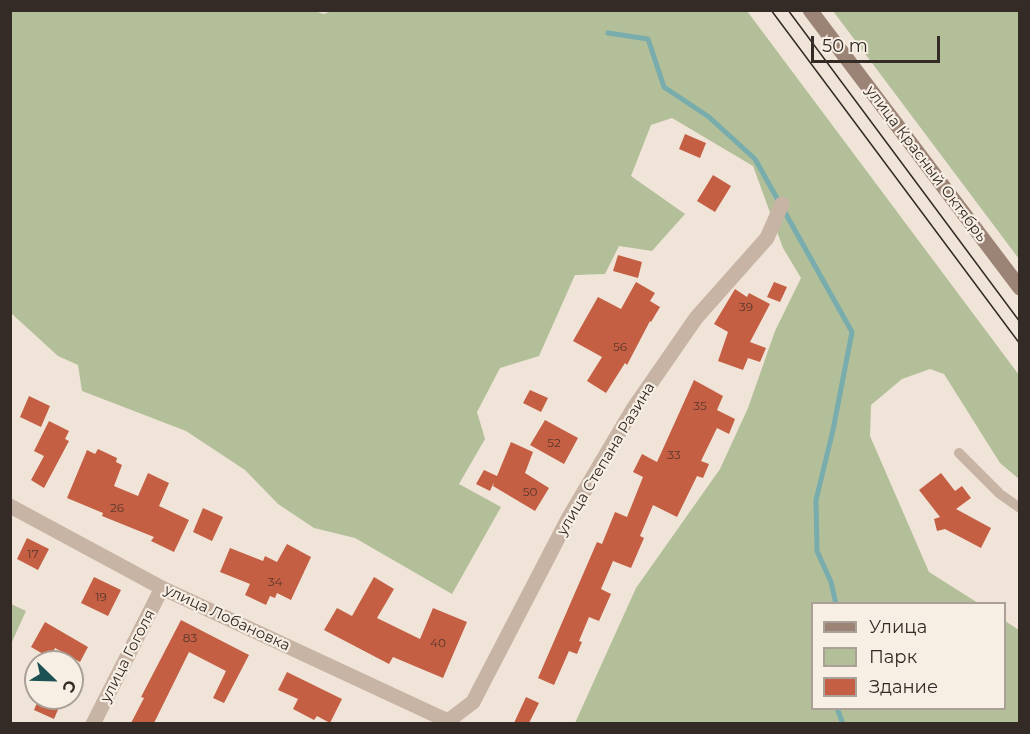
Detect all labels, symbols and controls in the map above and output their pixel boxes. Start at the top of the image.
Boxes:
scale bar [814,24,943,62]
text: 50 m [822,35,868,57]
street label: улица Красный Октябрь [861,82,991,246]
house number: 39 [739,300,753,314]
house number: 56 [613,340,627,354]
street label: улица Степана Разина [553,379,659,539]
house number: 35 [693,399,707,413]
house number: 52 [547,436,561,450]
house number: 33 [667,448,681,462]
house number: 50 [523,485,537,499]
house number: 26 [110,501,124,515]
house number: 17 [27,547,39,561]
house number: 34 [268,575,282,589]
street label: улица Лобановка [161,581,293,655]
house number: 19 [95,590,107,604]
legend [811,602,1006,710]
street label: улица Гоголя [97,607,159,705]
text: Улица [869,616,927,638]
house number: 83 [183,631,197,645]
house number: 40 [430,636,446,650]
text: Парк [869,646,917,668]
north arrow [24,650,84,710]
text: Здание [869,676,938,698]
text: С [58,677,80,696]

